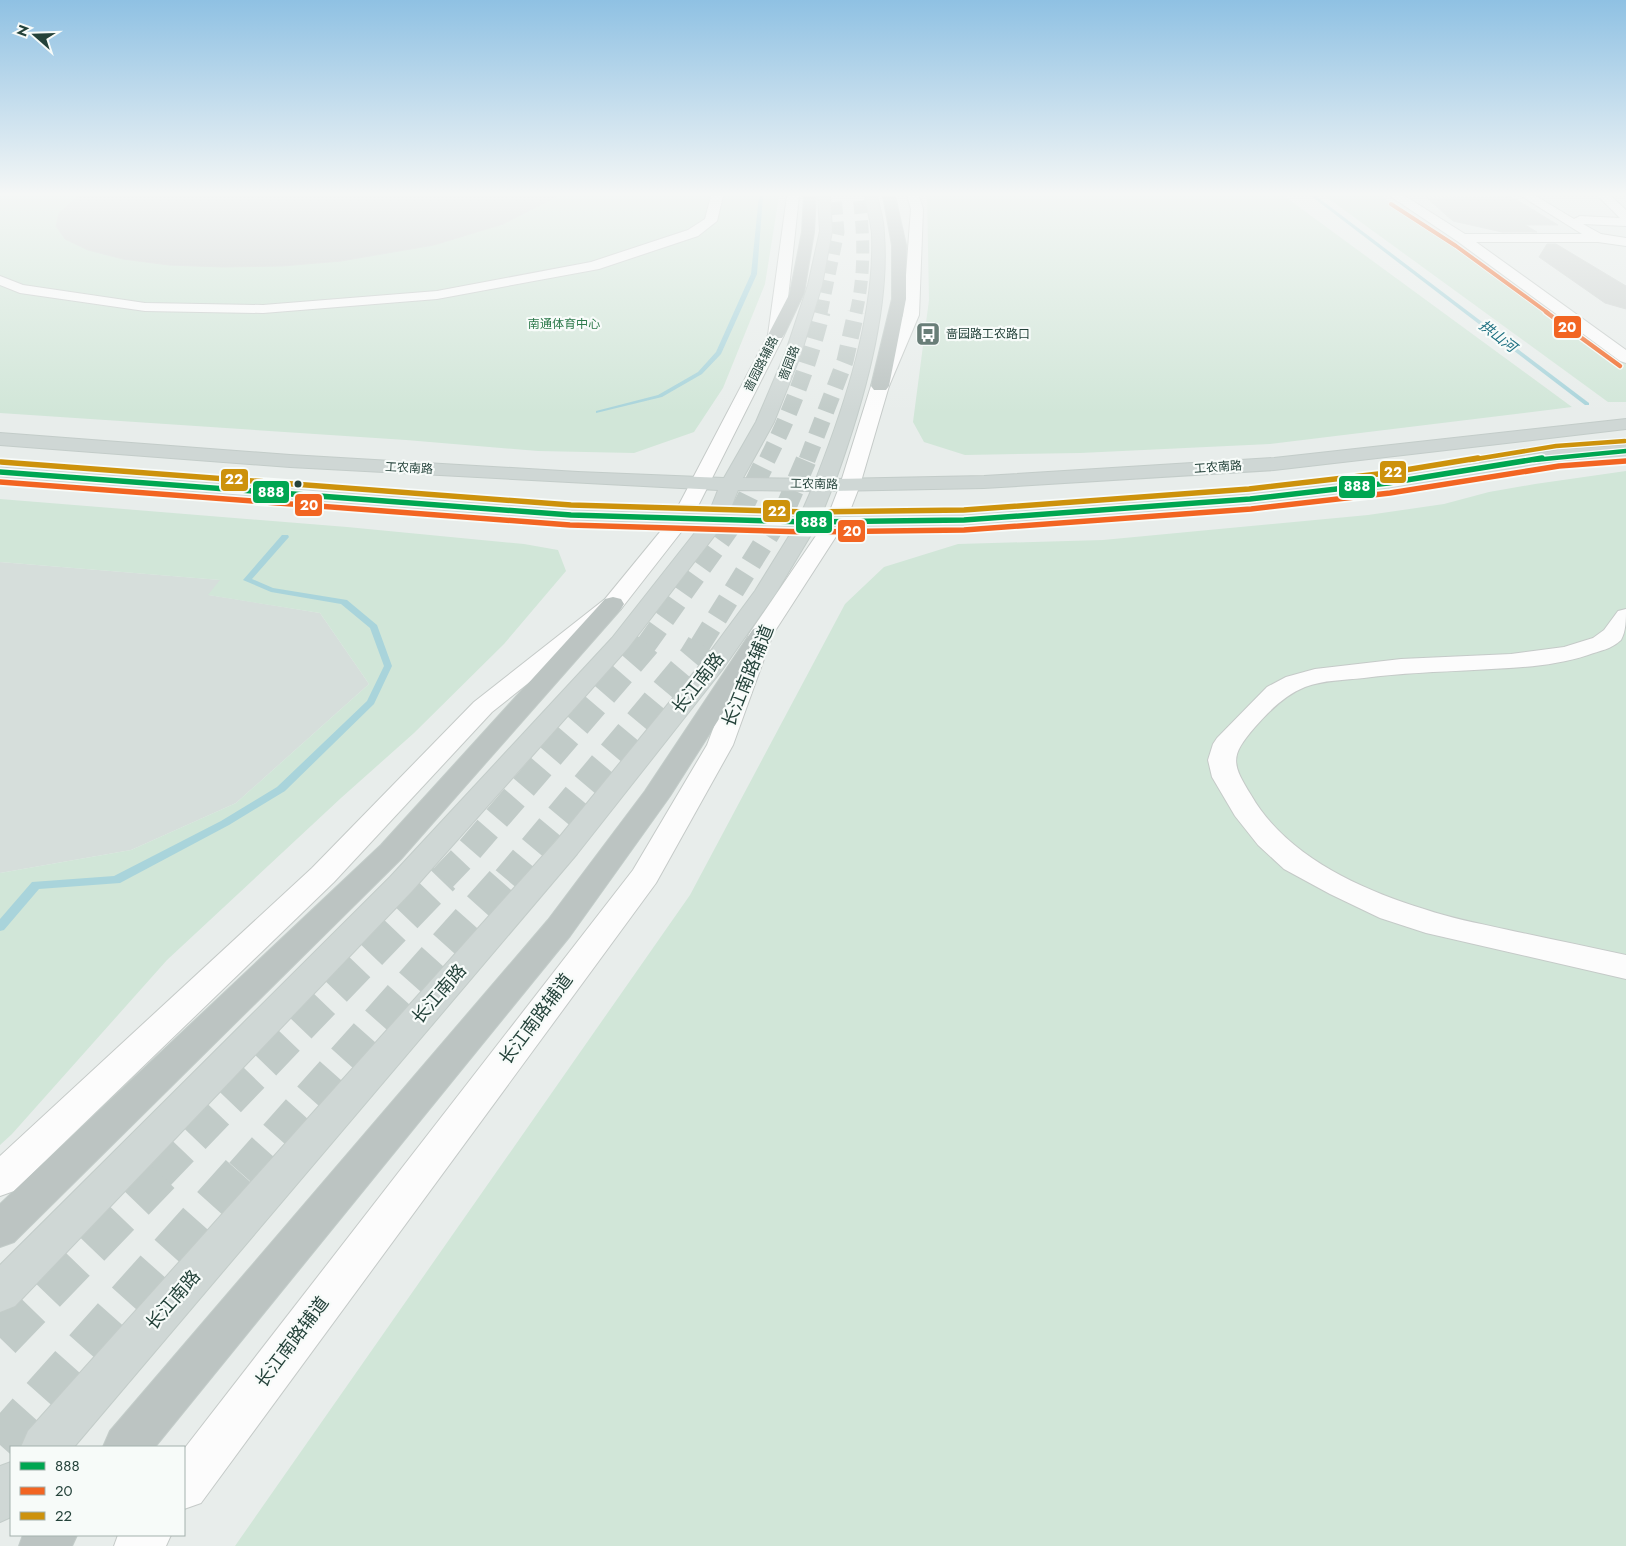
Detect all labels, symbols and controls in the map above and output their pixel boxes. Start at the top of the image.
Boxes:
north arrow [10,10,60,60]
text: N [11,22,34,39]
park label: 南通体育中心 [528,315,600,333]
water label: 拱山河 [1475,315,1523,358]
line badge: 20 [1553,315,1582,339]
text: 20 [1558,317,1576,337]
bus stop icon: 啬园路工农路口 [915,321,941,347]
place label: 啬园路工农路口 [946,325,1030,343]
street label: 啬园路辅路 [739,333,783,395]
street label: 啬园路 [774,343,804,383]
street label: 工农南路 [1193,456,1243,478]
street label: 工农南路 [385,458,433,478]
line badge: 22 [1379,460,1407,484]
text: 22 [1384,462,1402,482]
line badge: 22 [220,468,249,492]
text: 22 [225,469,243,489]
street label: 工农南路 [790,475,838,493]
line badge: 888 [1338,475,1376,499]
text: 888 [1344,476,1370,496]
unlabelled marker [293,479,303,489]
line badge: 888 [252,480,290,504]
text: 888 [258,482,284,502]
line badge: 20 [294,493,323,517]
text: 20 [300,495,318,515]
line badge: 22 [762,499,791,523]
text: 22 [768,501,786,521]
line badge: 888 [795,510,833,534]
text: 888 [801,512,827,532]
line badge: 20 [837,519,866,543]
text: 20 [843,521,861,541]
street label: 长江南路辅道 [716,621,780,731]
street label: 长江南路 [666,647,730,719]
street label: 长江南路 [406,958,472,1030]
street label: 长江南路辅道 [493,968,579,1070]
street label: 长江南路 [140,1264,206,1336]
street label: 长江南路辅道 [249,1291,335,1393]
legend [10,1446,185,1536]
text: 888 [55,1455,80,1477]
text: 20 [55,1480,73,1502]
text: 22 [55,1505,72,1527]

